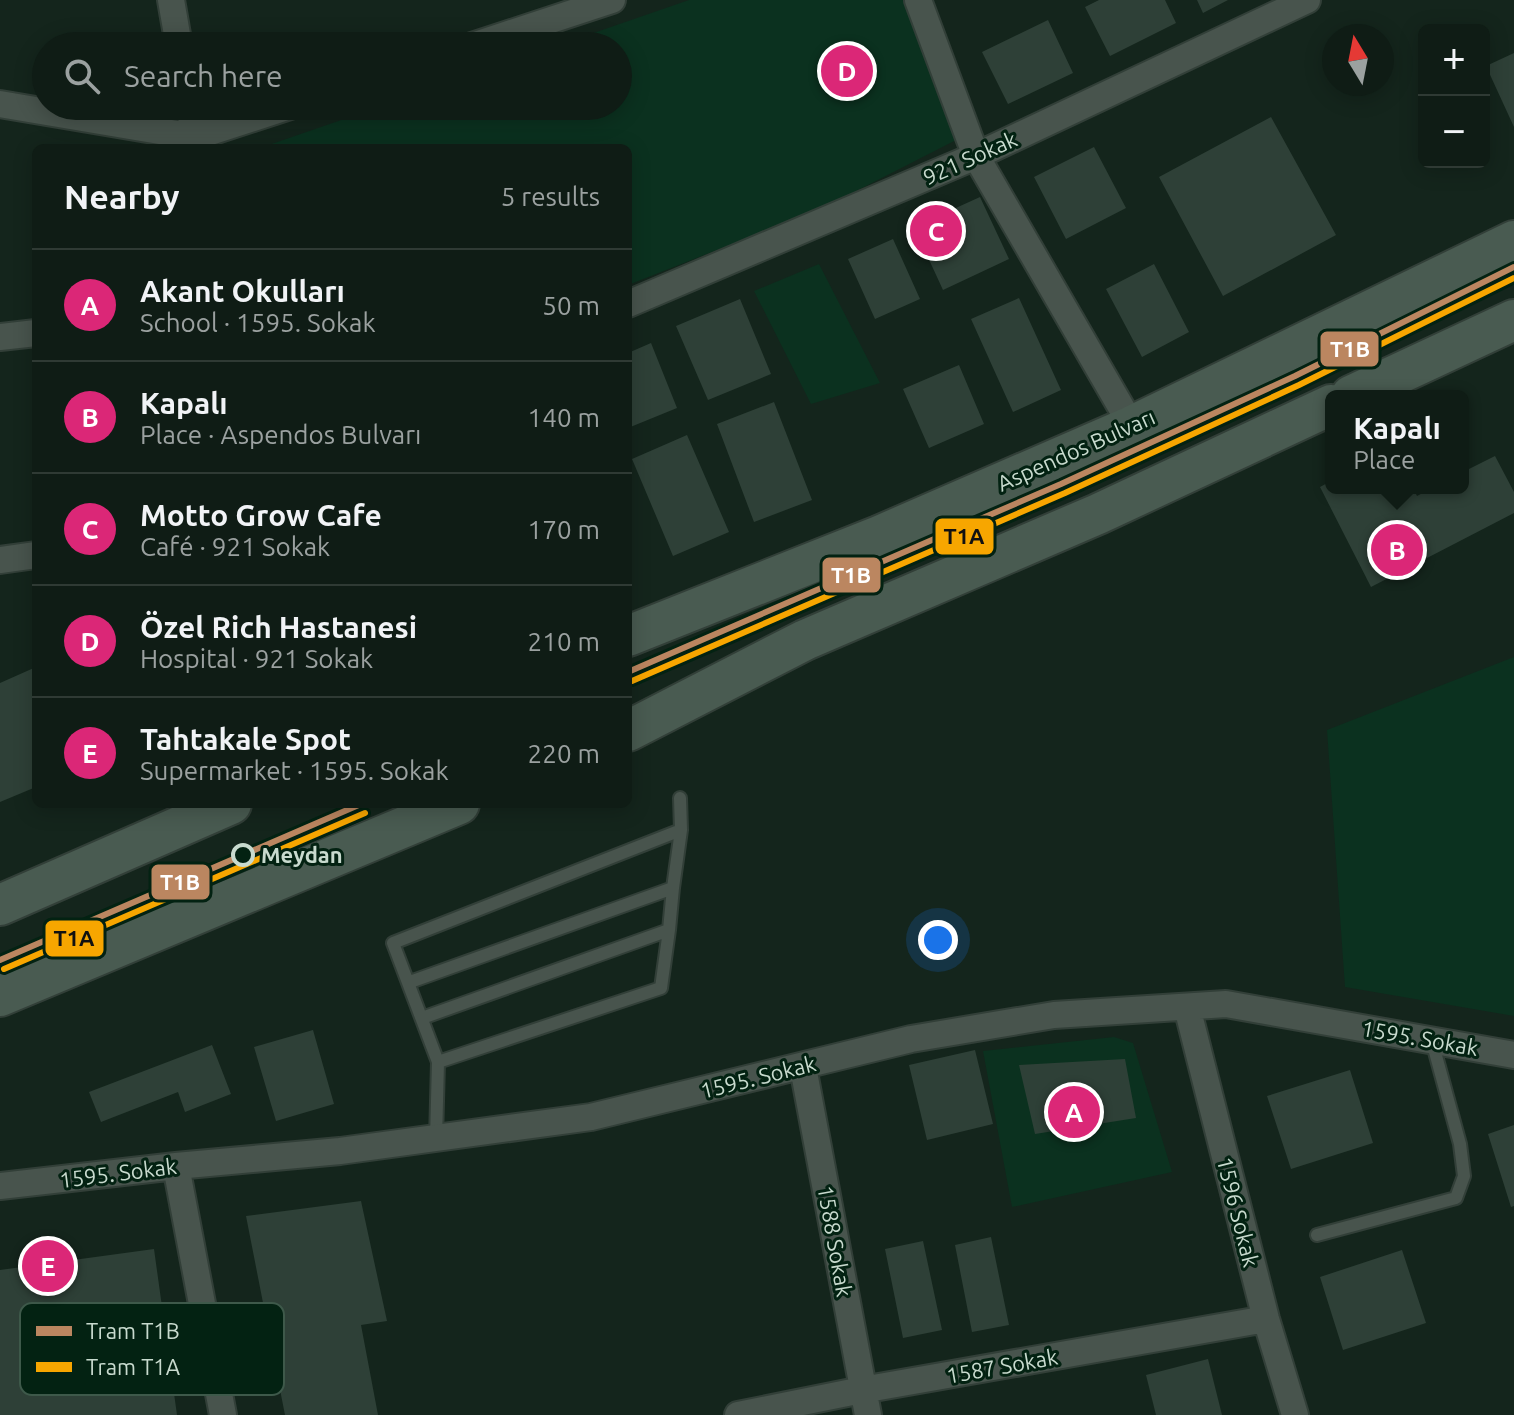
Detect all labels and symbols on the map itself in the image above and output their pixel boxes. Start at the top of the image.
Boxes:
north arrow [1322,24,1394,96]
pin: D [821,41,873,101]
street label: 921 Sokak [919,126,1021,189]
pin: C [910,201,962,261]
line badge: T1B [1319,330,1380,368]
text: T1B [1330,336,1370,361]
street label: Aspendos Bulvarı [993,404,1159,496]
line badge: T1A [934,517,995,556]
pin: B [1371,520,1423,580]
text: T1A [943,523,985,548]
line badge: T1B [821,556,882,594]
text: T1B [831,562,871,587]
place label: Meydan [261,842,343,867]
marker: Meydan [232,844,254,866]
line badge: T1B [150,863,211,901]
text: T1B [160,869,200,894]
line badge: T1A [44,919,105,958]
your location [918,920,958,960]
text: T1A [53,925,95,950]
street label: 1595. Sokak [1360,1015,1480,1060]
street label: 1595. Sokak [698,1050,818,1103]
pin: A [1048,1082,1100,1142]
street label: 1595. Sokak [58,1153,178,1192]
street label: 1596 Sokak [1213,1154,1264,1270]
street label: 1588 Sokak [813,1183,858,1299]
pin: E [22,1236,74,1296]
legend [20,1303,284,1395]
text: Tram T1B [86,1318,180,1343]
street label: 1587 Sokak [944,1343,1060,1388]
text: Tram T1A [86,1354,181,1379]

